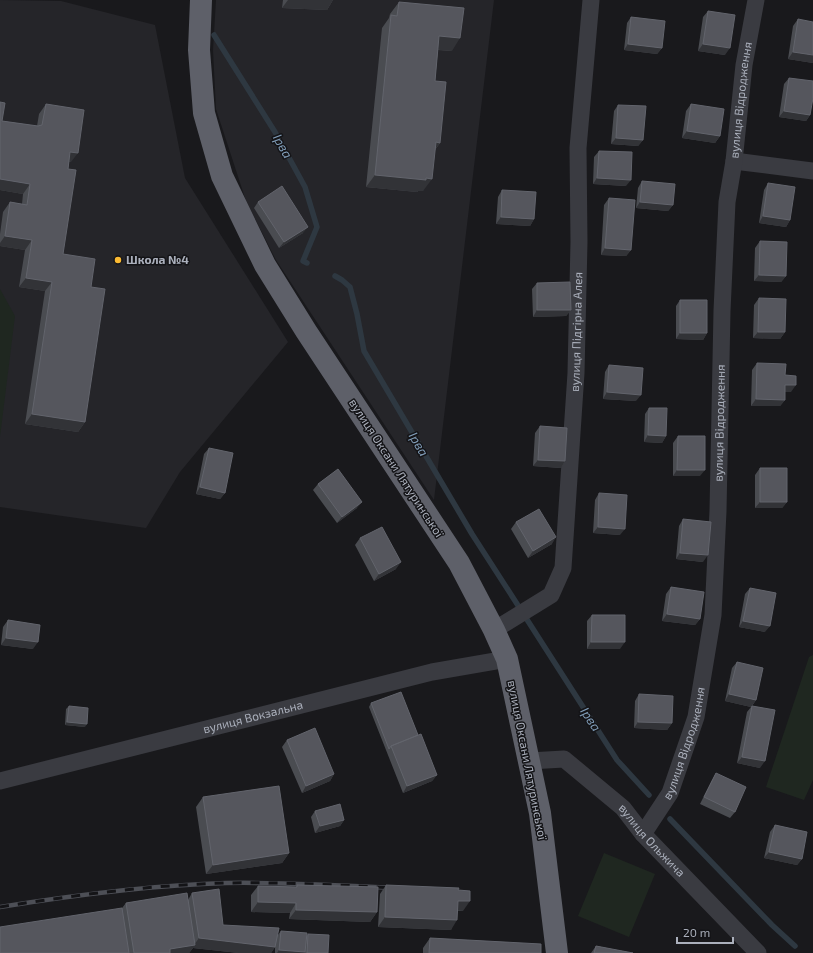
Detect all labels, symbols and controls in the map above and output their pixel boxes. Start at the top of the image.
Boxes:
street label: вулиця Відродження [726,40,754,159]
water label: Ірва [270,131,296,161]
place label: Школа №4 [126,252,189,266]
marker: Школа №4 [113,255,123,265]
street label: вулиця Підгірна Алея [567,272,584,392]
street label: вулиця Відродження [711,364,727,482]
street label: вулиця Оксани Лятуринської [346,396,447,541]
water label: Ірва [406,429,432,459]
street label: вулиця Оксани Лятуринської [505,679,551,842]
street label: вулиця Відродження [660,686,707,802]
street label: вулиця Вокзальна [201,697,304,736]
water label: Ірва [577,704,605,734]
street label: вулиця Ольжича [617,800,688,879]
scale bar [677,919,733,945]
text: 20 m [683,925,710,939]

